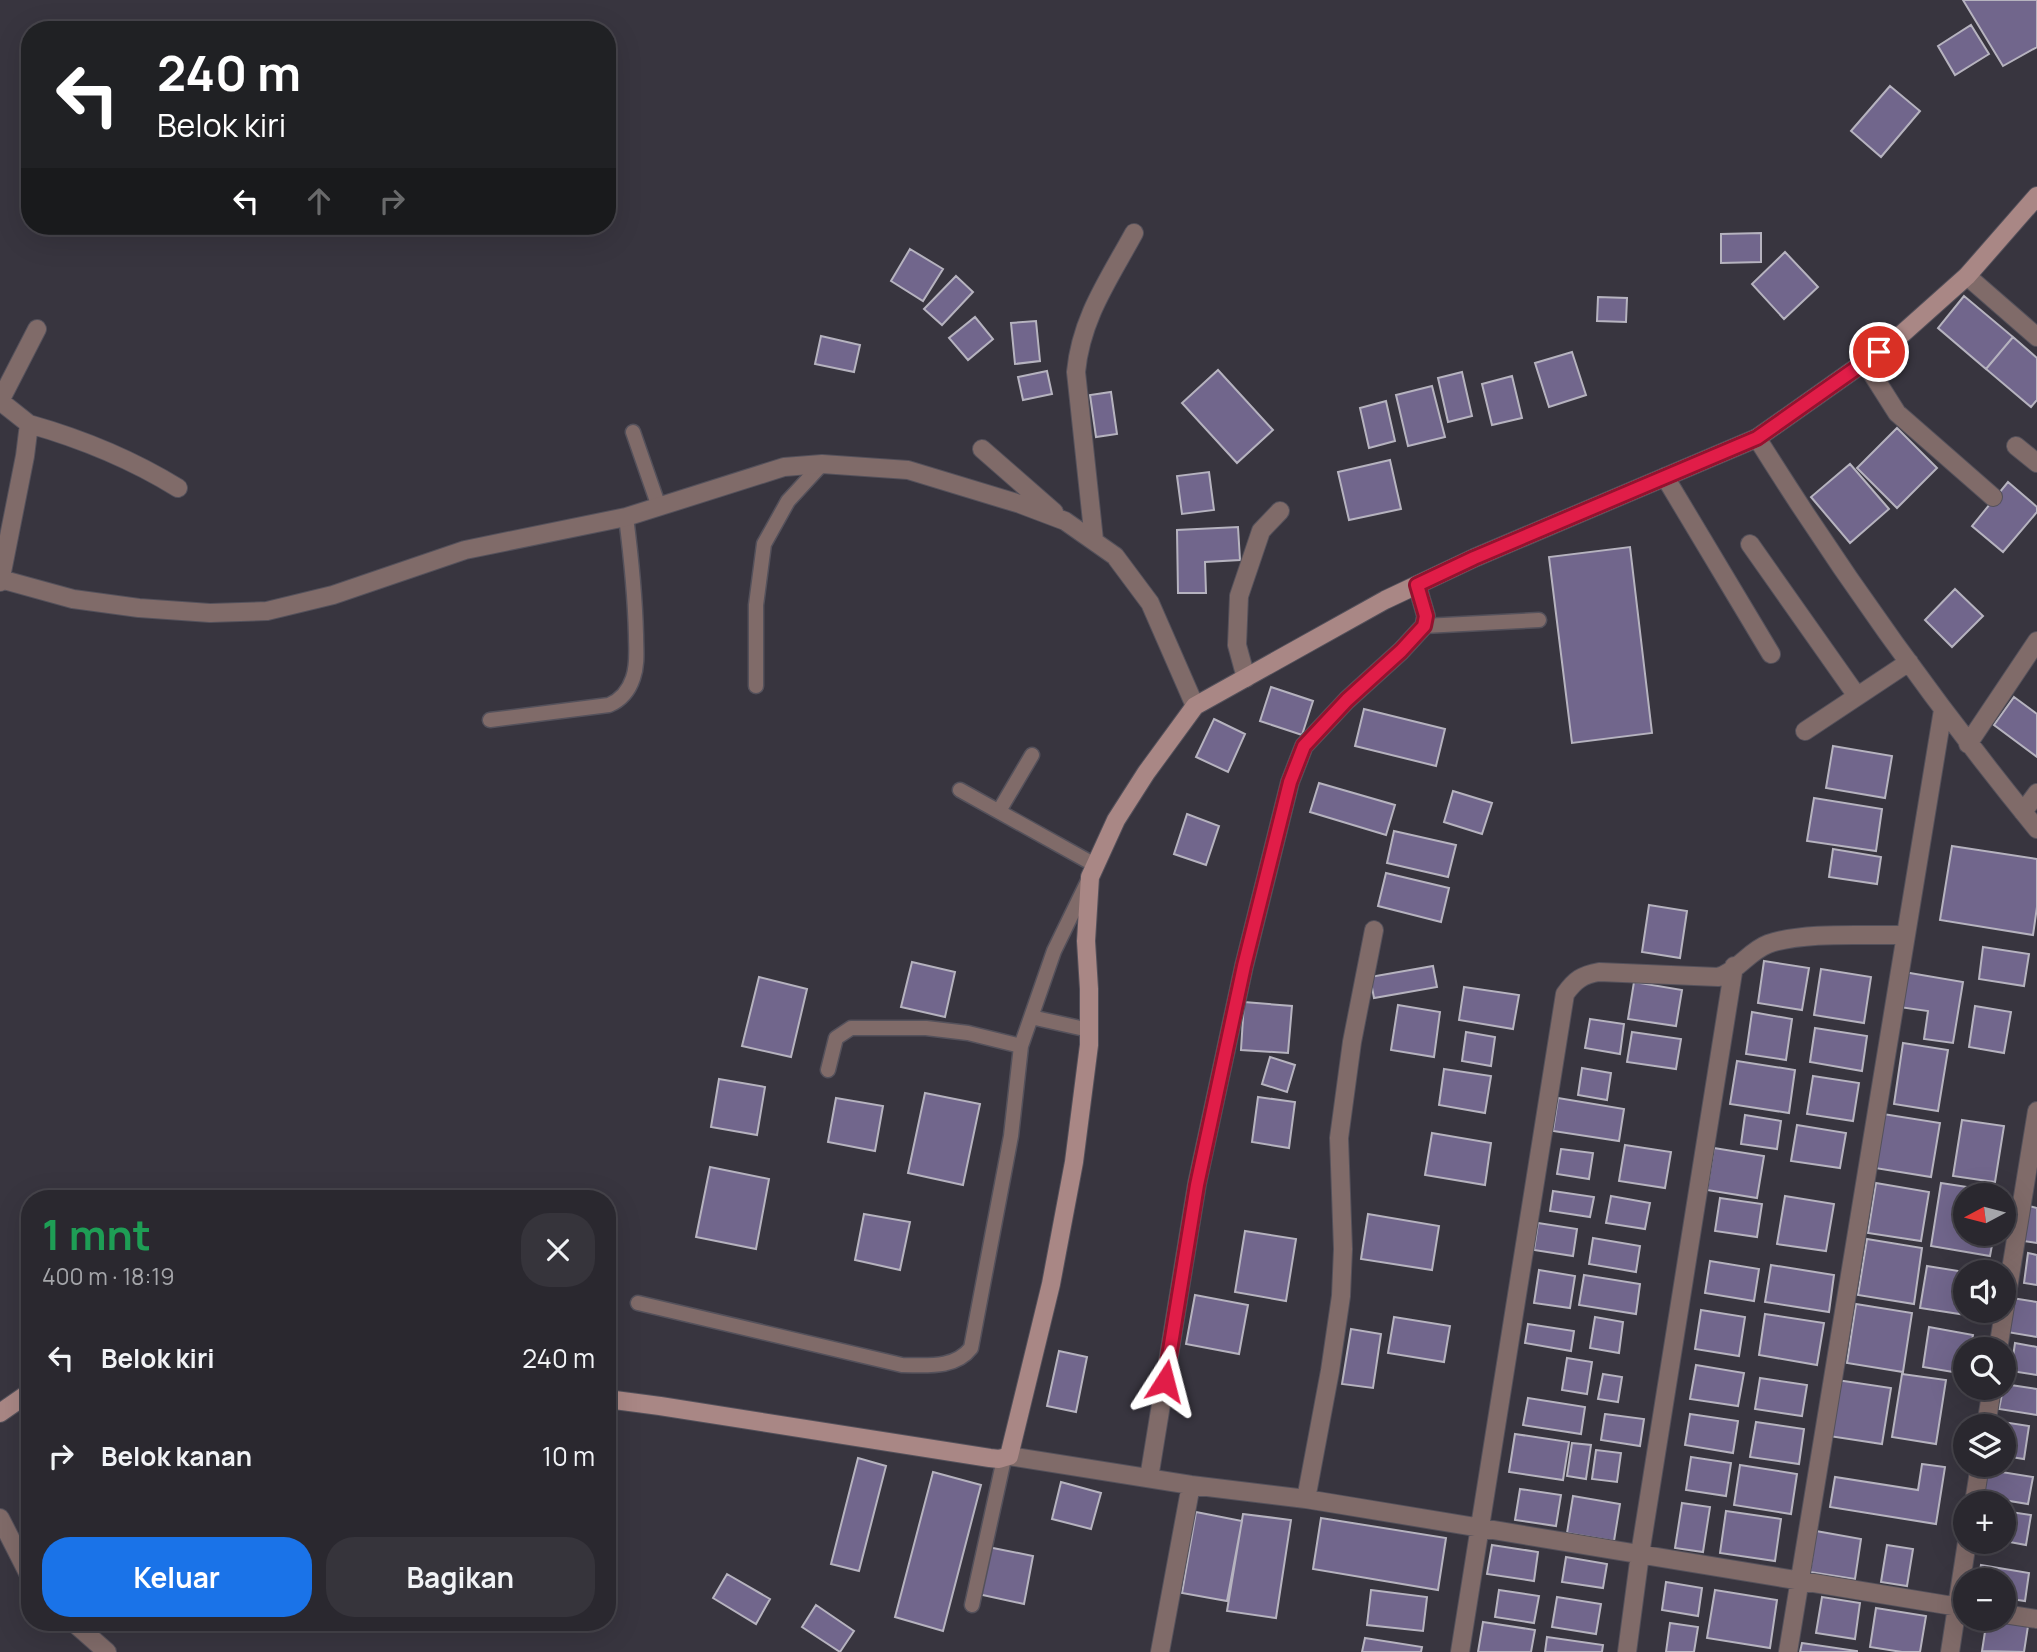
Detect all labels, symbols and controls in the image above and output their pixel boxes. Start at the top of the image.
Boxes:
text: 240 m [157,39,301,106]
icon: left [42,49,133,140]
text: Belok kiri [157,103,286,147]
icon: left [227,182,265,220]
icon: ahead [300,182,338,220]
icon: right [373,182,411,220]
pin [1849,322,1909,382]
icon: arrive [1860,333,1898,371]
north arrow [1953,1183,2016,1246]
map controls [1953,1183,2016,1631]
text: 1 mnt [42,1205,151,1263]
button: close [521,1213,595,1287]
text: 400 m · 18:19 [42,1260,175,1292]
button: sound [1953,1260,2016,1323]
button: search [1953,1337,2016,1400]
icon: left [42,1339,80,1377]
text: Belok kiri [101,1340,215,1376]
text: 240 m [522,1340,595,1376]
position arrow [1128,1344,1202,1418]
button: layers [1953,1414,2016,1477]
icon: right [42,1437,80,1475]
text: Belok kanan [101,1438,252,1474]
text: 10 m [542,1438,595,1474]
button: + [1953,1491,2016,1554]
button: Keluar [42,1537,312,1617]
button: Bagikan [326,1537,595,1617]
button: − [1953,1568,2016,1631]

